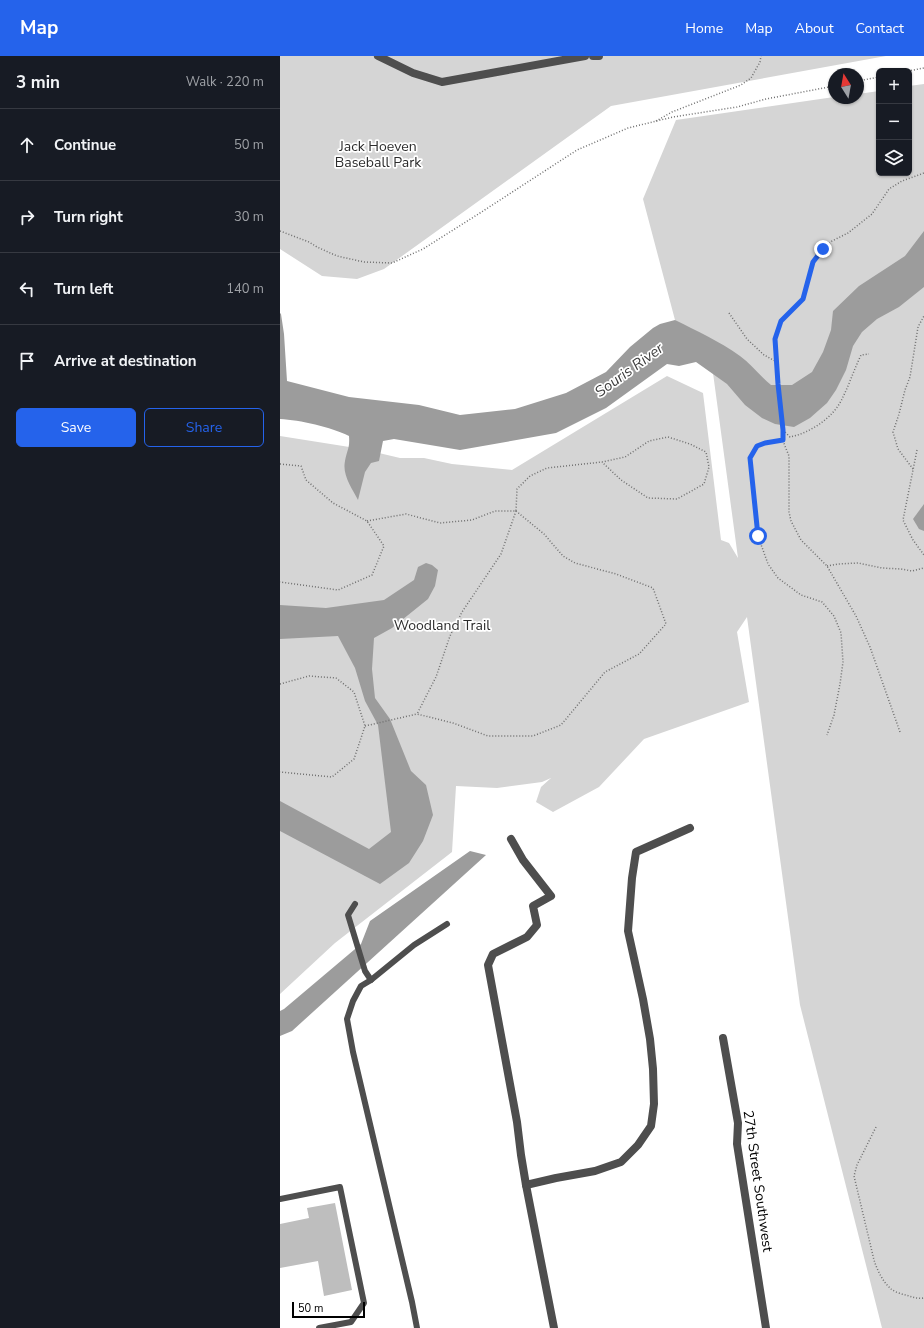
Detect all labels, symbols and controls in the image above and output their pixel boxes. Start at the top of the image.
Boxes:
text: Map [20,15,58,41]
text: Home [685,19,723,38]
text: Map [745,19,773,38]
text: About [795,19,834,38]
text: Contact [856,19,904,38]
north arrow [828,68,864,104]
map controls [876,68,912,176]
button: + [876,68,912,104]
text: 3 min [16,71,60,94]
text: Walk · 220 m [186,73,264,91]
button: − [876,104,912,140]
icon: ahead [16,134,38,156]
text: Continue [54,135,116,155]
text: 50 m [234,136,264,154]
park label: Jack Hoeven Baseball Park [335,137,422,172]
button: layers [876,140,912,176]
icon: right [16,206,38,228]
text: Turn right [54,207,123,227]
text: 30 m [234,208,264,226]
route end [814,240,832,258]
icon: left [16,278,38,300]
text: Turn left [54,279,113,299]
text: 140 m [226,280,264,298]
water label: Souris River [591,338,668,402]
icon: arrive [16,350,38,372]
text: Arrive at destination [54,351,197,371]
button: Save [16,408,136,447]
button: Share [144,408,264,447]
route start [749,527,767,545]
park label: Woodland Trail [394,616,491,635]
street label: 27th Street Southwest [739,1109,777,1253]
scale bar [292,1300,365,1319]
text: 50 m [298,1301,323,1316]

